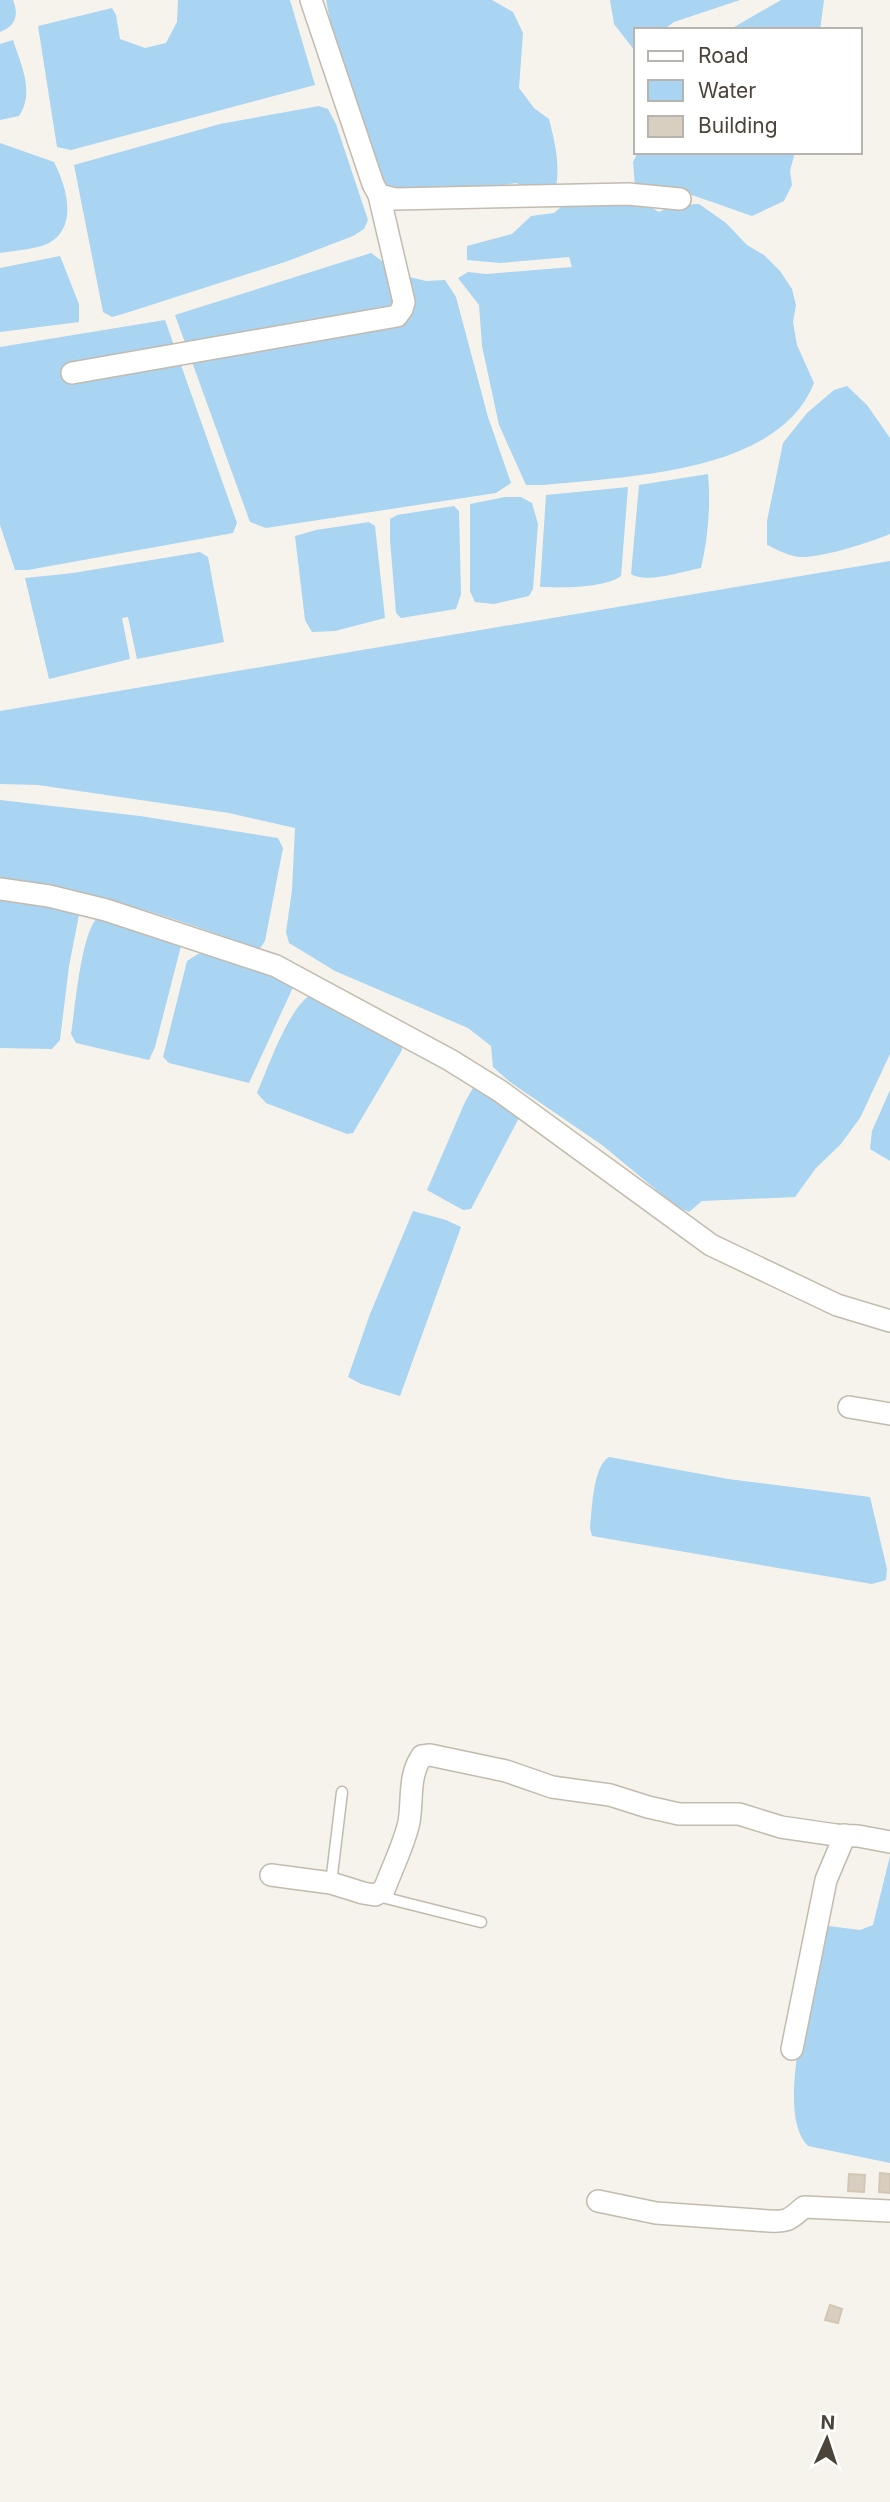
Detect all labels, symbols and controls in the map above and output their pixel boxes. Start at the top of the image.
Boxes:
legend [634,28,862,154]
text: Road [698,43,749,68]
text: Water [698,78,756,103]
text: Building [698,113,778,138]
north arrow [792,2404,862,2474]
text: N [820,2411,836,2434]

